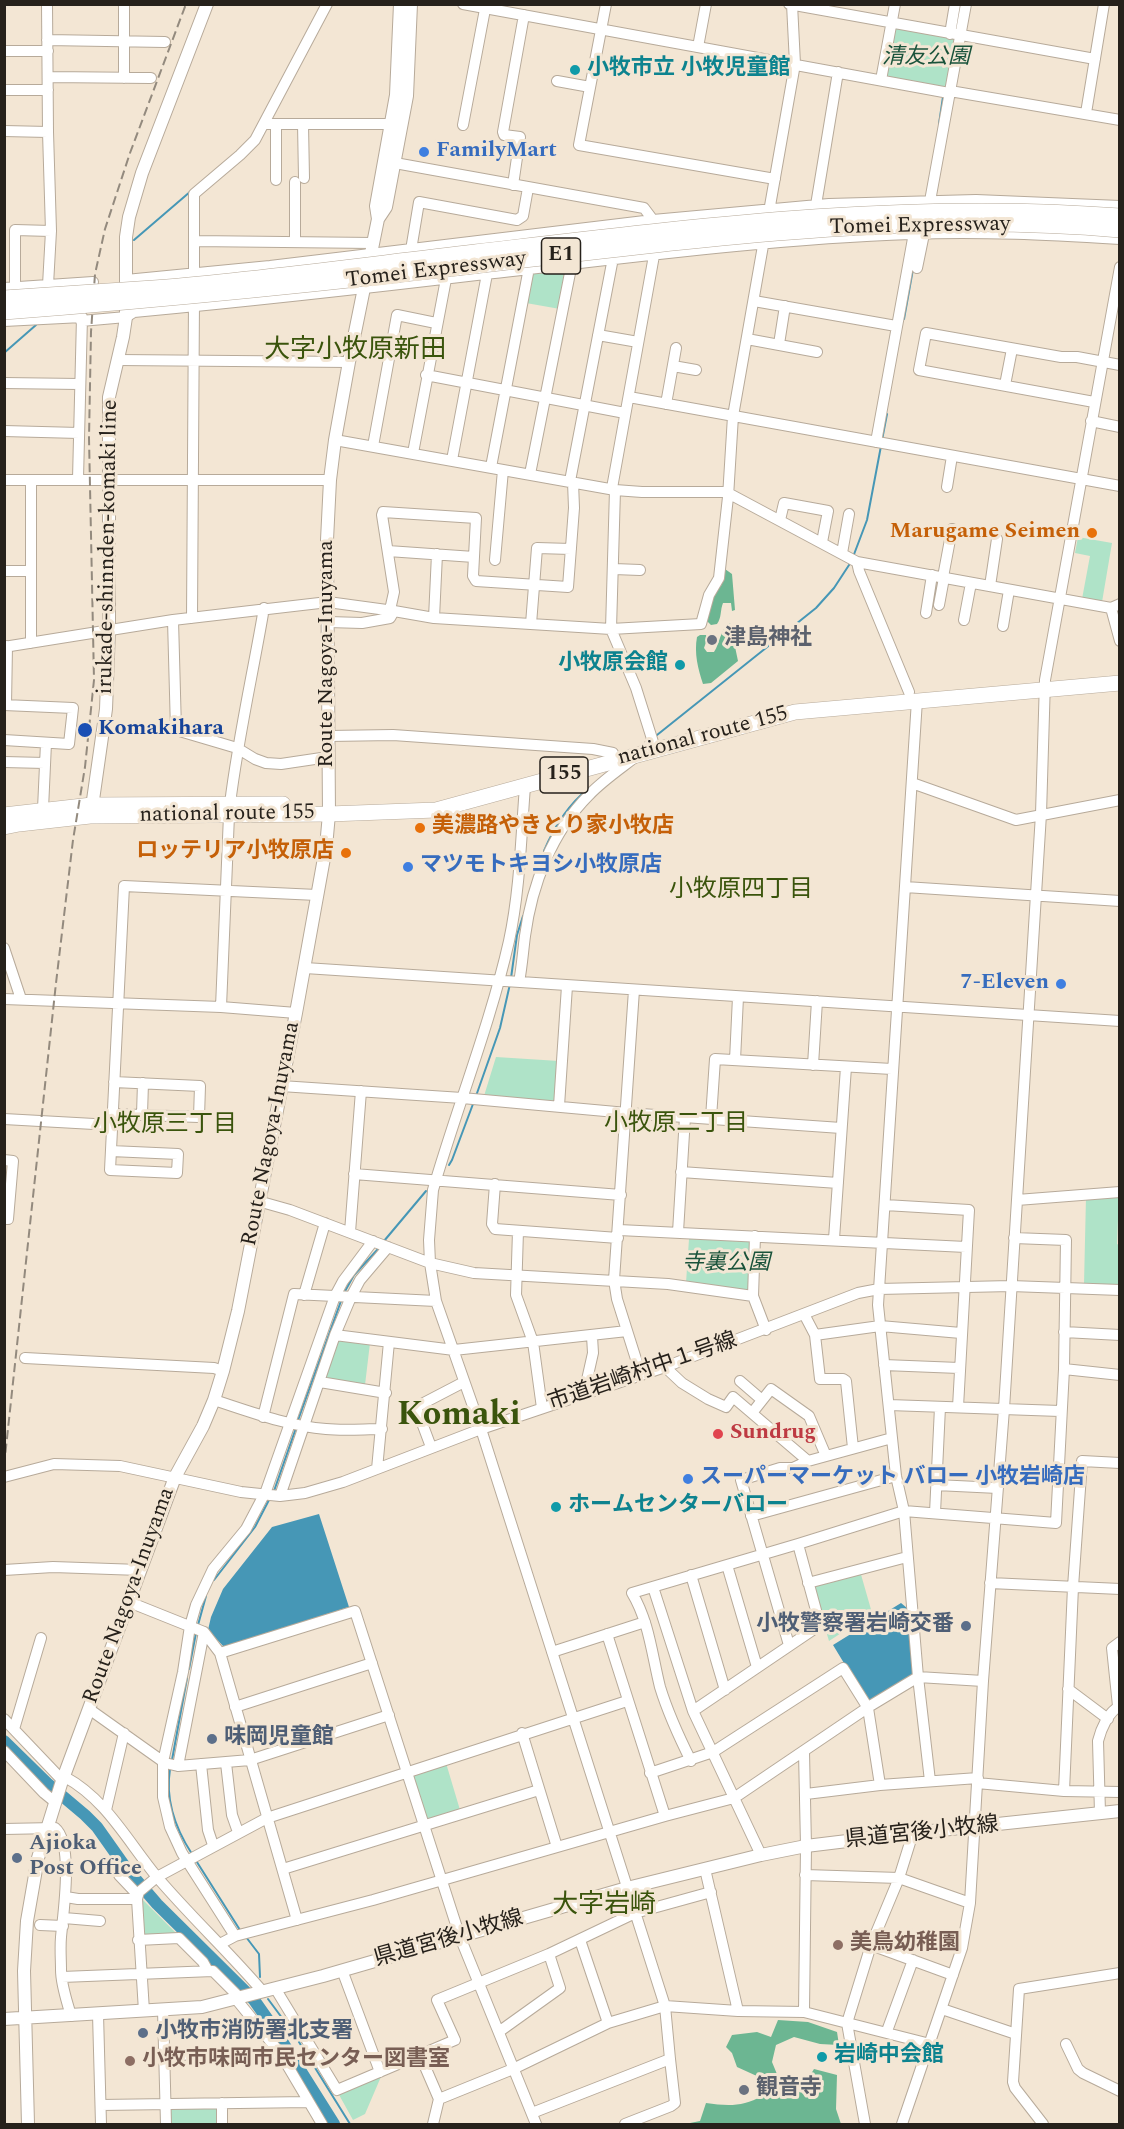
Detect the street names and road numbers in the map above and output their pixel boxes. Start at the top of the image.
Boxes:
street label: Tomei Expressway [829,212,1011,242]
road number: E1 [542,238,580,274]
street label: Tomei Expressway [344,247,528,295]
street label: irukade-shinnden-komaki line [93,399,125,695]
street label: Route Nagoya-Inuyama [315,540,341,768]
street label: national route 155 [615,702,791,772]
road number: 155 [540,757,588,793]
street label: national route 155 [139,800,315,830]
street label: Route Nagoya-Inuyama [237,1020,307,1248]
street label: 市道岩崎村中１号線 [545,1328,741,1418]
street label: Route Nagoya-Inuyama [79,1484,181,1708]
street label: 県道宮後小牧線 [844,1813,1000,1855]
street label: 県道宮後小牧線 [371,1906,527,1974]

